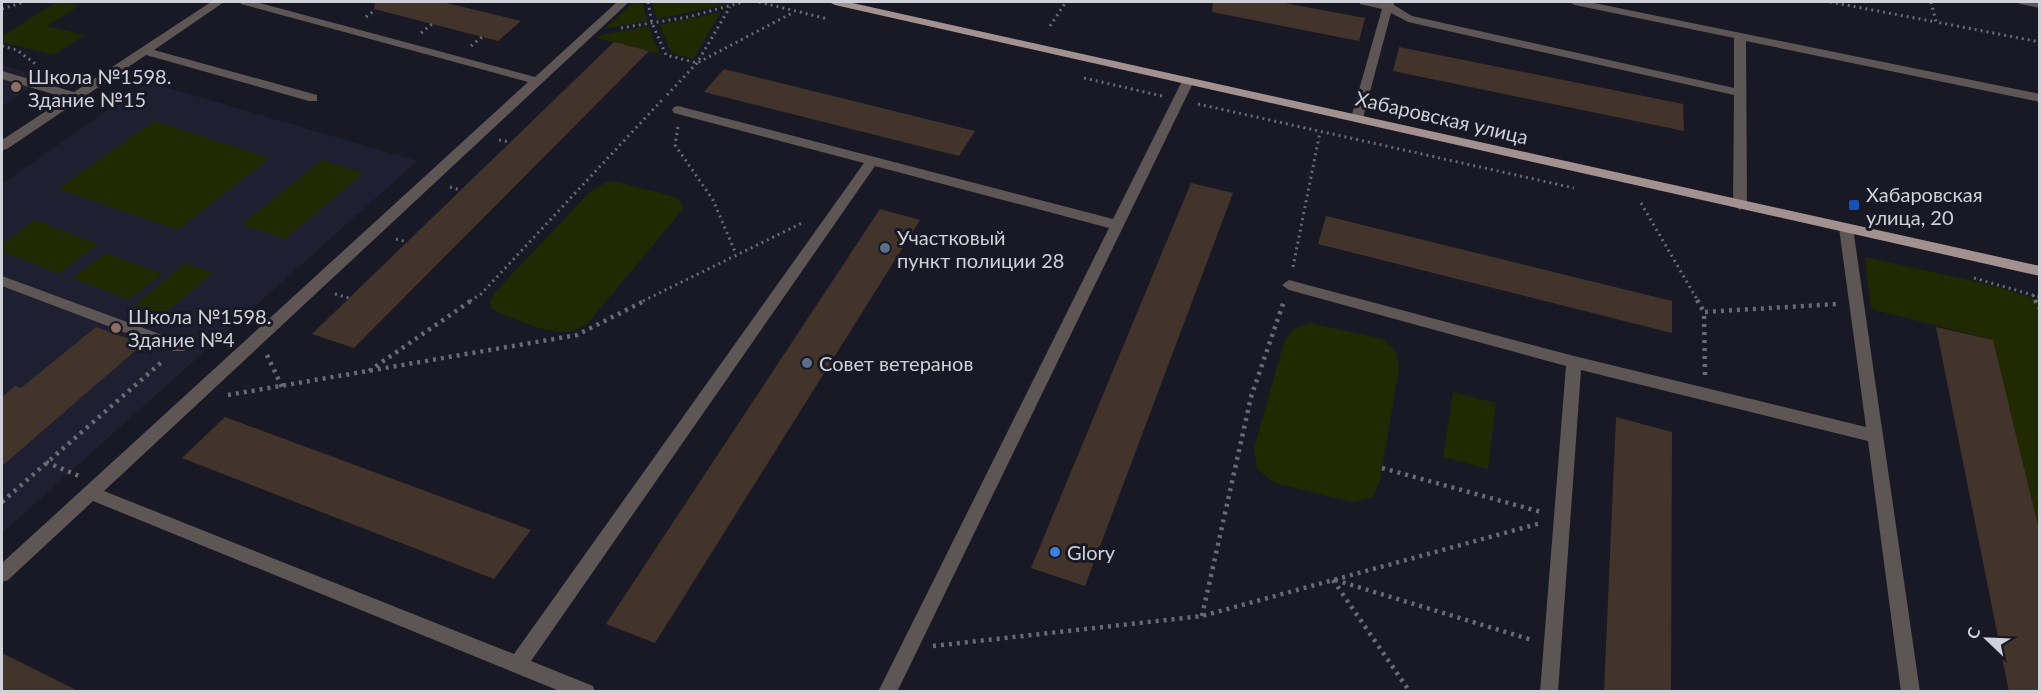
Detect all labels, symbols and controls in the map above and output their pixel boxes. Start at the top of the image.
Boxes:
place label: Школа №1598. Здание №15 [28,64,171,111]
marker: Школа №1598. Здание №15 [9,80,23,94]
street label: Хабаровская улица [1353,85,1531,149]
place label: Хабаровская улица, 20 [1866,182,1983,229]
marker: Хабаровская улица, 20 [1847,198,1861,212]
place label: Участковый пункт полиции 28 [897,225,1064,272]
marker: Участковый пункт полиции 28 [878,241,892,255]
place label: Школа №1598. Здание №4 [128,304,271,351]
marker: Школа №1598. Здание №4 [109,321,123,335]
place label: Совет ветеранов [819,351,973,375]
marker: Совет ветеранов [800,356,814,370]
place label: Glory [1067,540,1116,564]
marker: Glory [1048,545,1062,559]
north arrow [1957,609,2017,669]
text: С [1962,624,1984,642]

